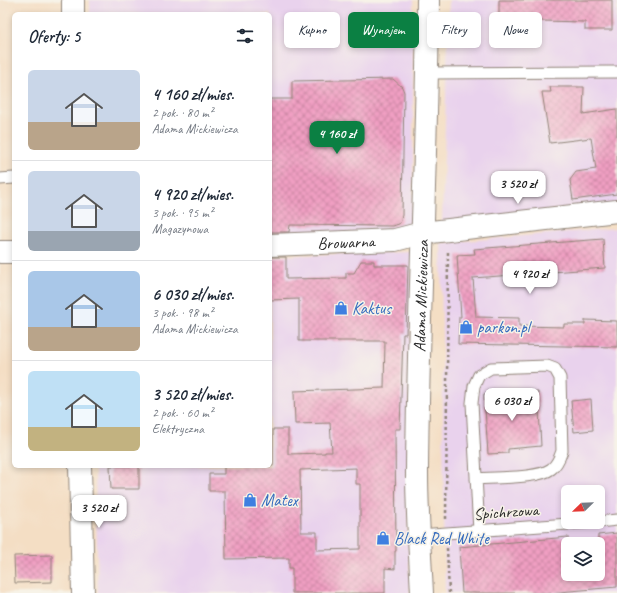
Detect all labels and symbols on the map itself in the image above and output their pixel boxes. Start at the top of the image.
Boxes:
pin: 4 160 zł [296,121,378,155]
pin: 3 520 zł [477,171,559,205]
street label: Browarna [317,230,377,254]
street label: Adama Mickiewicza [409,238,433,352]
pin: 4 920 zł [489,261,571,295]
place label: Kaktus [352,298,393,319]
shop icon: Kaktus [333,300,349,316]
place label: parkon.pl [477,317,533,338]
shop icon: parkon.pl [458,319,474,335]
pin: 6 030 zł [471,388,553,422]
north arrow [561,485,605,529]
place label: Matex [261,490,299,511]
shop icon: Matex [242,492,258,508]
pin: 3 520 zł [58,495,140,529]
street label: Spichrzowa [473,499,541,525]
place label: Black Red White [394,528,490,549]
shop icon: Black Red White [375,530,391,546]

